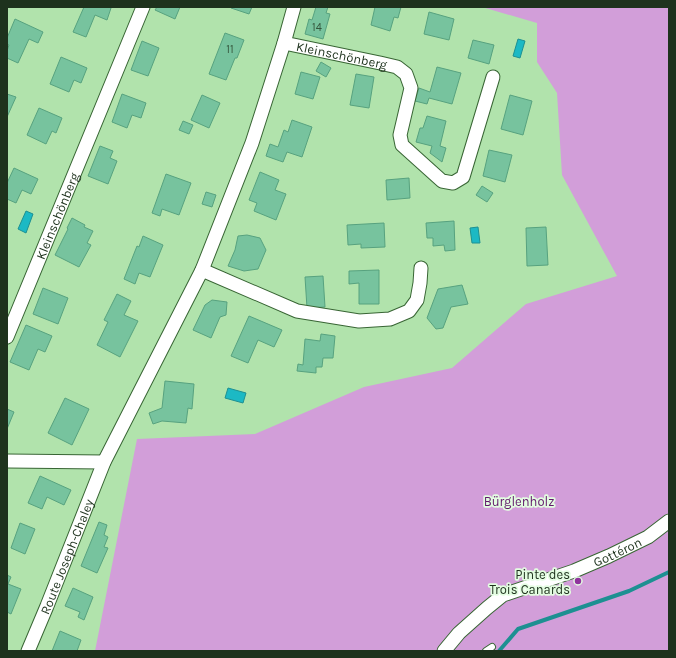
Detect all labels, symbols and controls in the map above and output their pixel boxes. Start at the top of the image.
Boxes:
house number: 14 [312,21,322,34]
street label: Kleinschönberg [295,39,389,73]
house number: 11 [226,43,234,56]
street label: Kleinschönberg [33,170,82,262]
park label: Bürglenholz [484,494,554,509]
street label: Route Joseph-Chaley [37,497,97,617]
street label: Gottéron [591,534,644,570]
place label: Pinte des Trois Canards [489,567,570,597]
marker: Pinte des Trois Canards [573,576,583,586]

